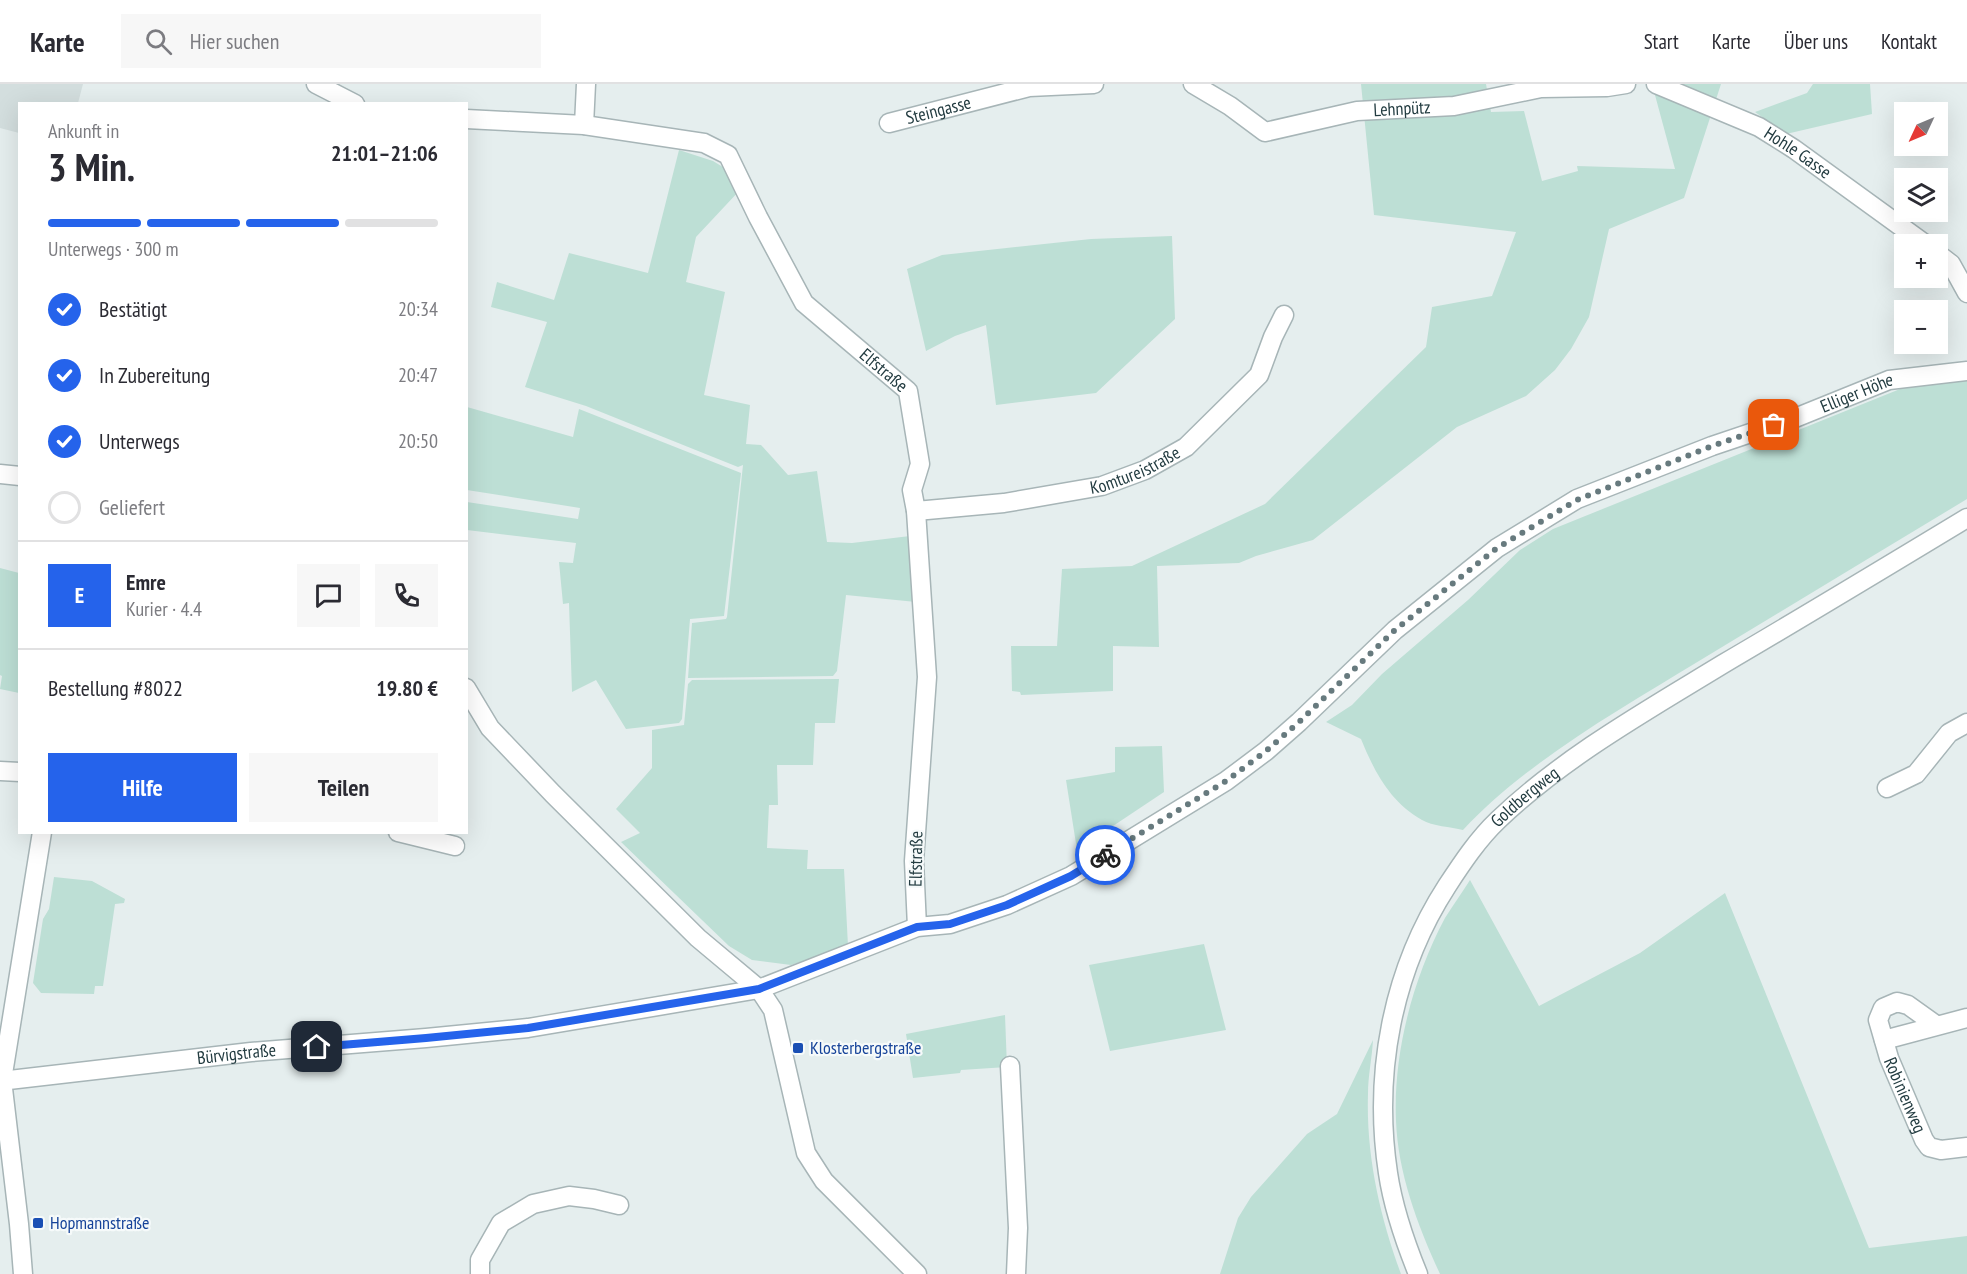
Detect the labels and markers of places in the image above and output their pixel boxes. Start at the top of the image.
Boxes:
pin [1748,399,1799,450]
pin [291,1021,342,1072]
place label: Klosterbergstraße [810,1036,921,1059]
marker: Klosterbergstraße [791,1041,805,1055]
place label: Hopmannstraße [50,1211,149,1234]
marker: Hopmannstraße [31,1216,45,1230]

